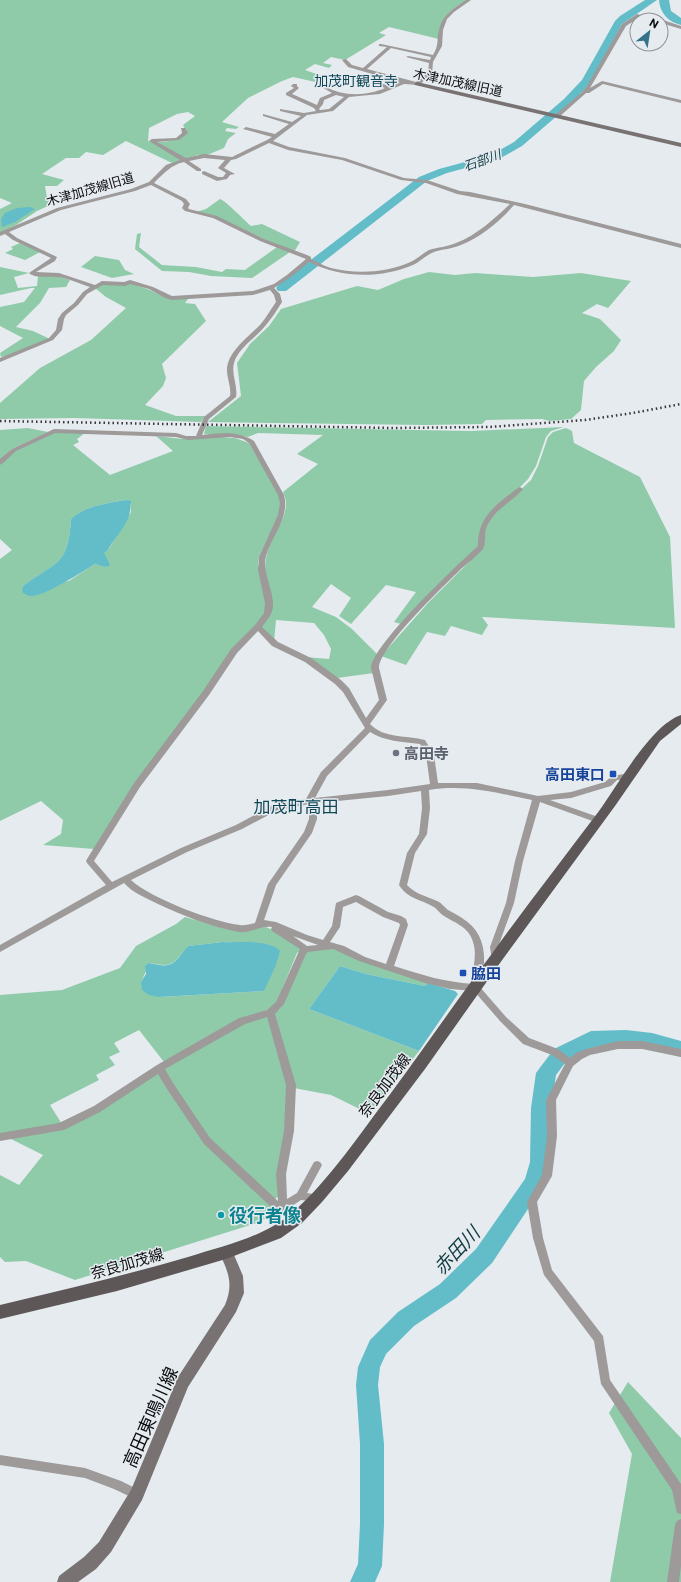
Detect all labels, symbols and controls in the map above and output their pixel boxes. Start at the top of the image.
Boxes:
north arrow [629,12,669,52]
text: N [647,15,661,31]
street label: 木津加茂線旧道 [412,65,504,99]
district label: 加茂町観音寺 [314,72,398,89]
water label: 石部川 [461,145,505,174]
street label: 木津加茂線旧道 [44,169,136,209]
place label: 高田寺 [404,744,449,762]
marker: 高田寺 [391,748,401,758]
place label: 高田東口 [545,765,605,783]
marker: 高田東口 [608,769,618,779]
district label: 加茂町高田 [254,796,339,817]
place label: 脇田 [471,964,501,982]
marker: 脇田 [458,968,468,978]
street label: 奈良加茂線 [354,1050,414,1120]
place label: 役行者像 [229,1204,301,1226]
marker: 役行者像 [216,1210,226,1220]
water label: 赤田川 [428,1220,485,1279]
street label: 奈良加茂線 [88,1244,166,1282]
street label: 高田東鳴川線 [118,1363,182,1471]

